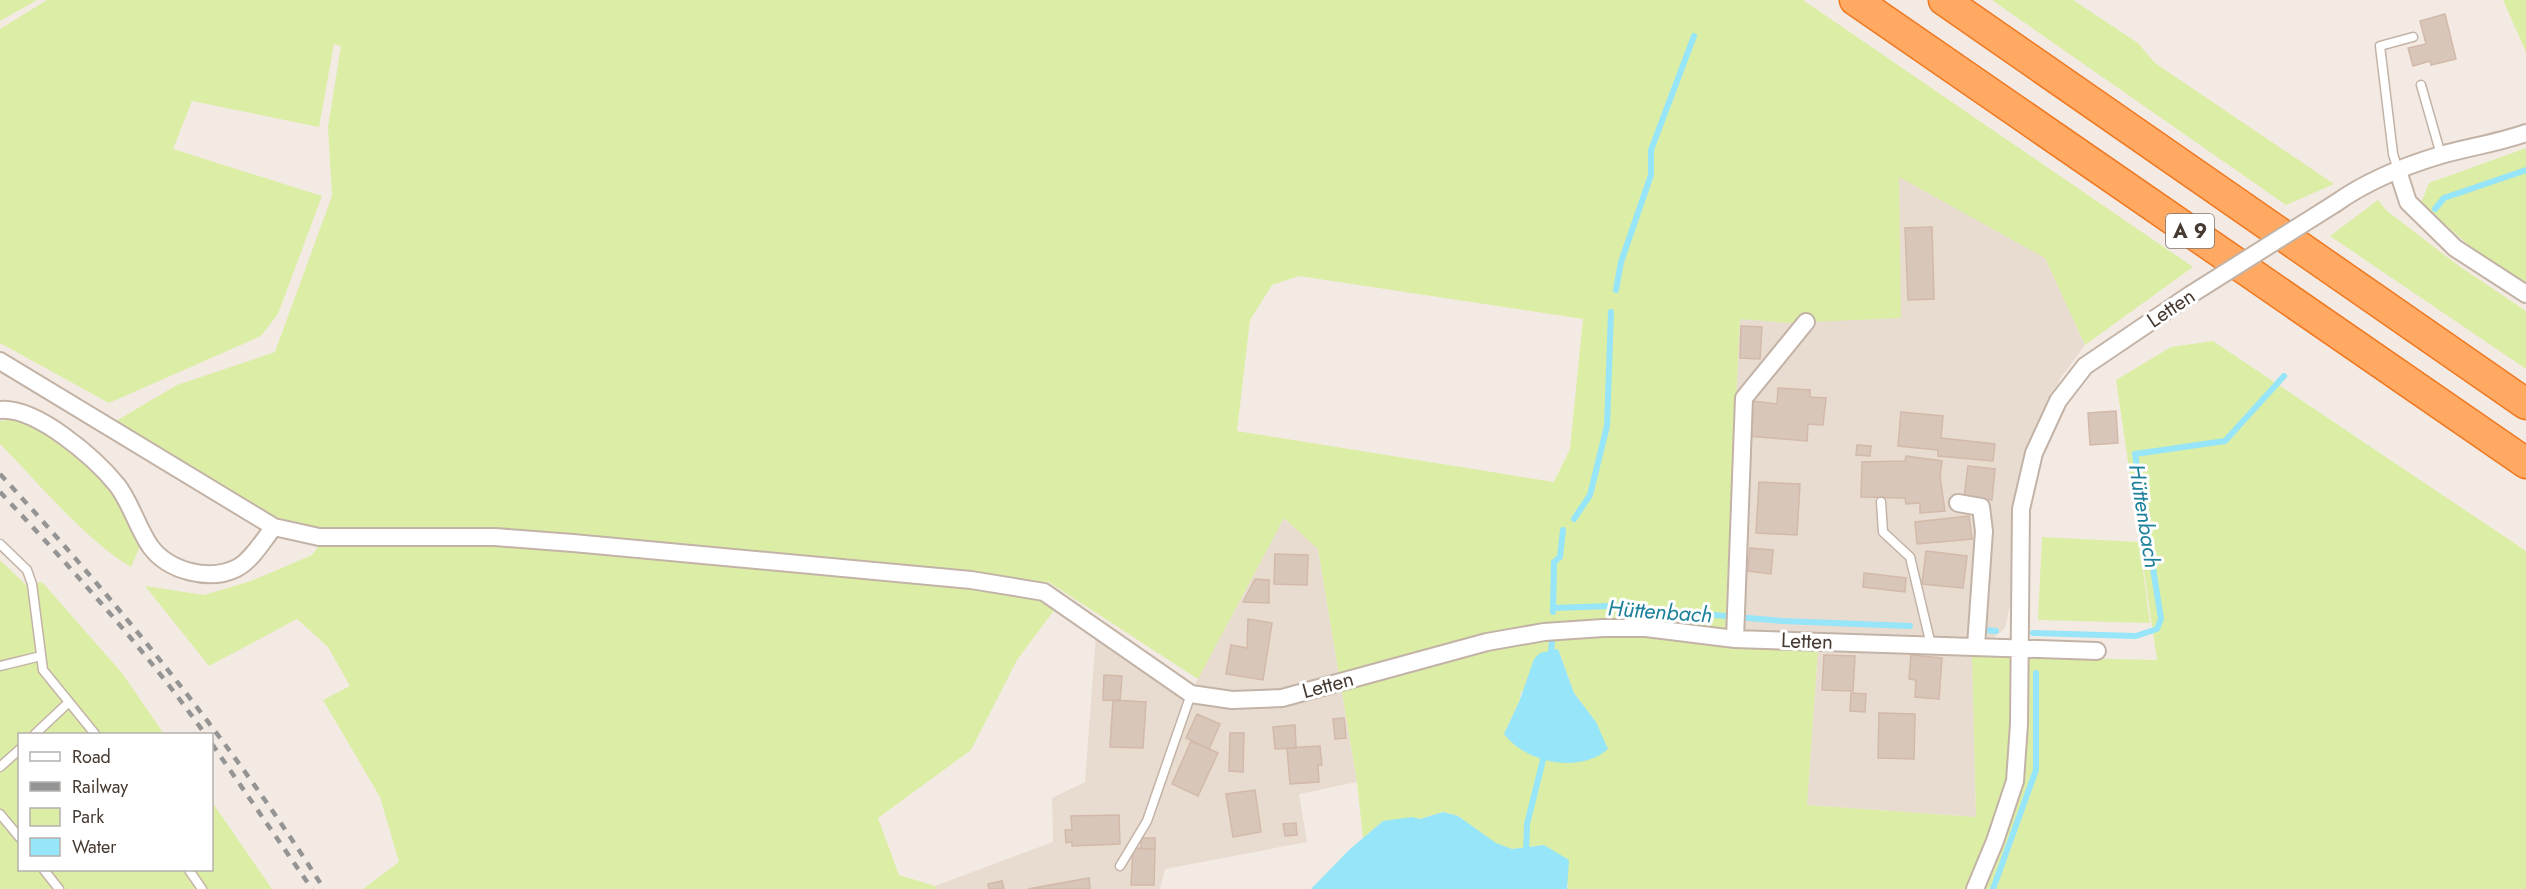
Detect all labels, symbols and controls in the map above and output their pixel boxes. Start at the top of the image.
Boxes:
road number: A 9 [2166,214,2214,248]
street label: Letten [2141,281,2201,335]
water label: Hüttenbach [2121,462,2169,570]
water label: Hüttenbach [1607,591,1713,631]
street label: Letten [1780,625,1834,657]
street label: Letten [1299,664,1357,706]
legend [18,733,213,871]
text: Road [72,744,111,770]
text: Railway [72,774,128,800]
text: Park [72,804,104,830]
text: Water [72,834,117,860]

